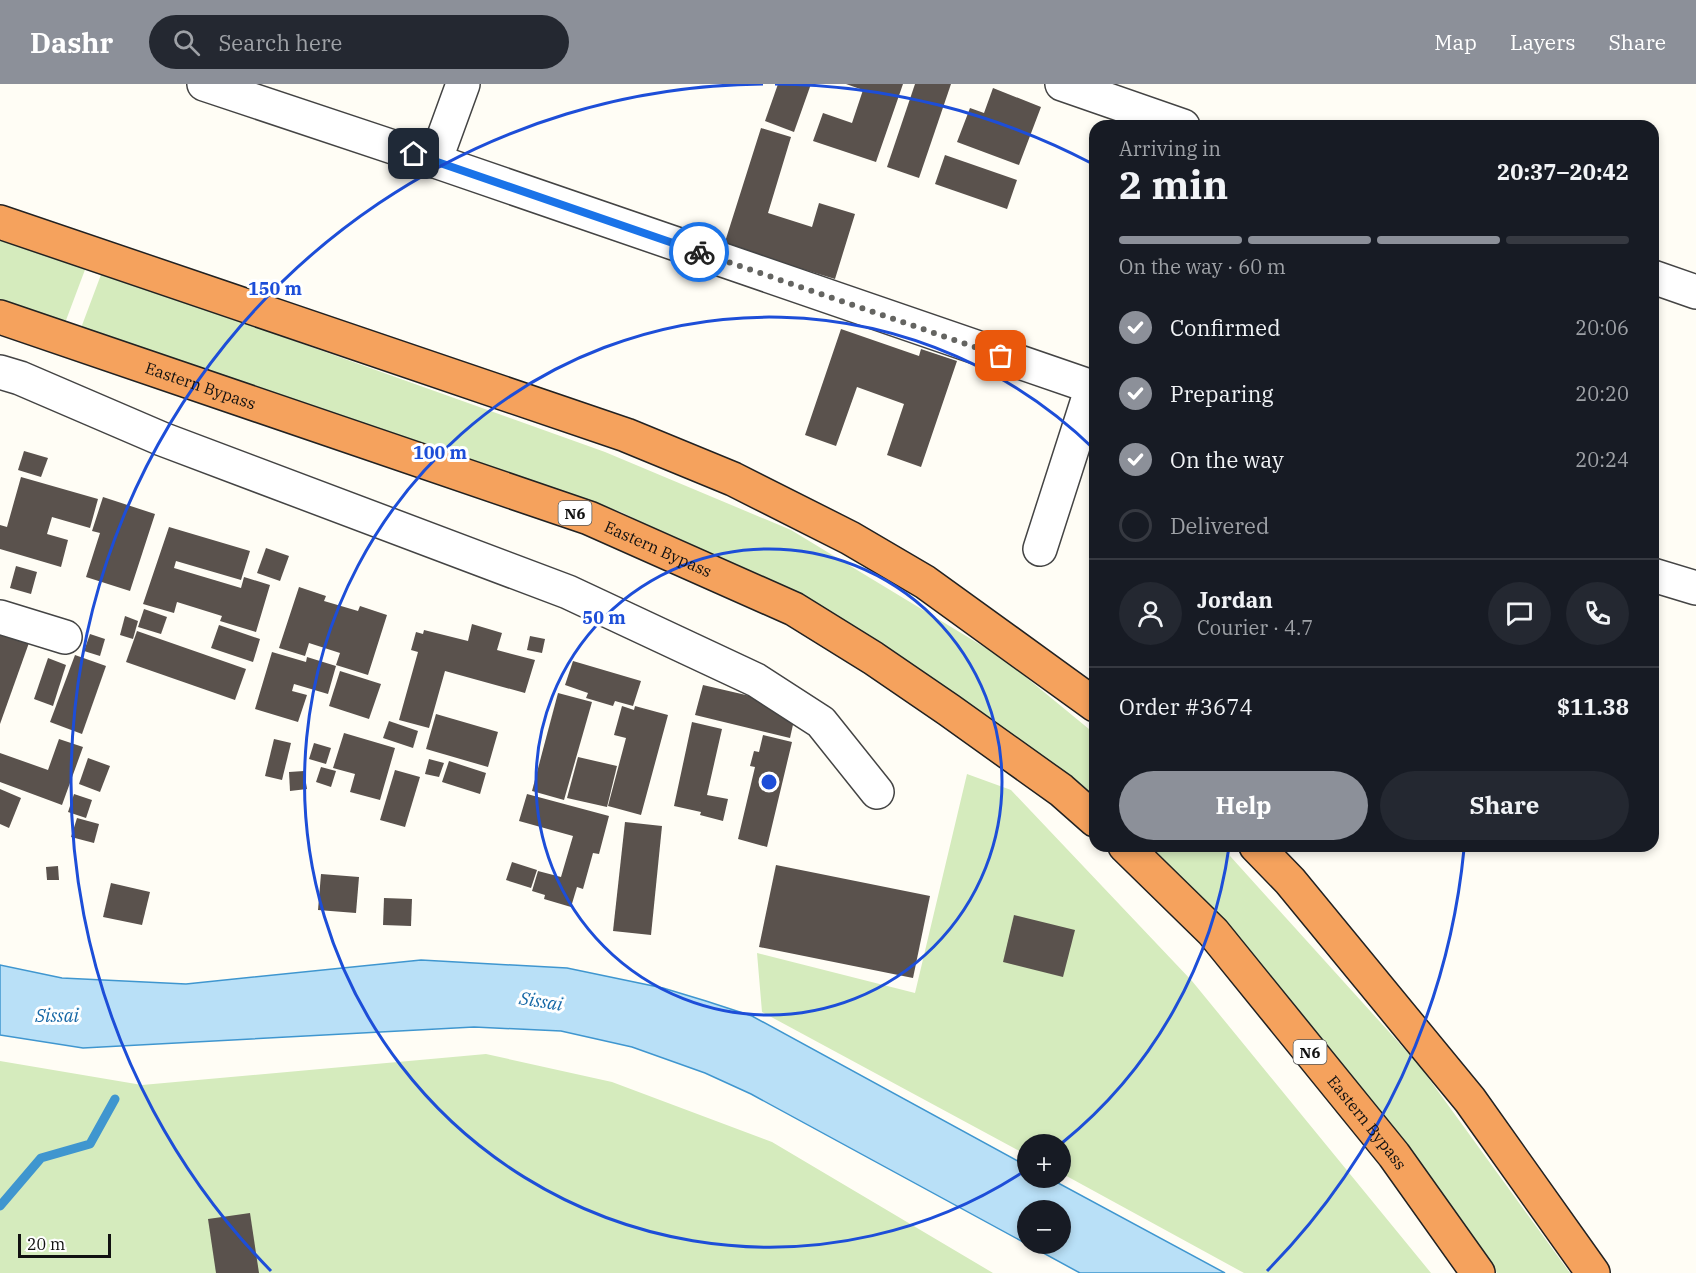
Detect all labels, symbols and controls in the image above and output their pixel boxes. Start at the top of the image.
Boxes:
search box [149,15,569,69]
text: Dashr [30,24,113,61]
icon: search [170,26,203,59]
text: Search here [218,28,342,57]
text: Map [1434,28,1477,56]
text: Layers [1510,28,1576,56]
text: Share [1609,28,1666,56]
pin [388,128,439,179]
text: Arriving in [1119,135,1221,162]
icon: home [397,137,430,170]
text: 20:37–20:42 [1497,157,1629,186]
text: 2 min [1119,159,1228,210]
courier [669,222,729,282]
icon: bike [683,236,716,269]
text: On the way · 60 m [1119,253,1286,280]
text: 150 m [248,277,303,300]
icon: check [1119,311,1152,344]
text: Confirmed [1170,313,1281,342]
text: 20:06 [1575,314,1629,341]
pin [975,330,1026,381]
icon: bag [984,339,1017,372]
street label: Eastern Bypass [143,357,258,414]
icon: check [1119,377,1152,410]
text: Preparing [1170,379,1274,408]
text: 20:20 [1575,380,1629,407]
text: 100 m [413,441,468,464]
icon: check [1119,443,1152,476]
text: On the way [1170,445,1284,474]
text: 20:24 [1575,446,1629,473]
road number: N6 [558,501,592,525]
text: Delivered [1170,511,1269,540]
street label: Eastern Bypass [601,516,715,581]
button: person [1119,582,1182,645]
button: chat [1488,582,1551,645]
button: phone [1566,582,1629,645]
text: Jordan [1197,585,1273,614]
text: 50 m [582,606,626,629]
text: Courier · 4.7 [1197,614,1313,641]
text: Order #3674 [1119,692,1253,721]
text: $11.38 [1557,692,1629,721]
button: Help [1119,771,1368,840]
button: Share [1380,771,1629,840]
centre of rings [759,772,779,792]
water label: Sissai [517,986,565,1016]
water label: Sissai [34,1004,79,1027]
road number: N6 [1294,1040,1326,1064]
street label: Eastern Bypass [1323,1071,1411,1173]
map controls [1017,1134,1071,1254]
button: + [1017,1134,1071,1188]
button: − [1017,1200,1071,1254]
scale bar [18,1231,111,1258]
text: 20 m [27,1234,65,1254]

